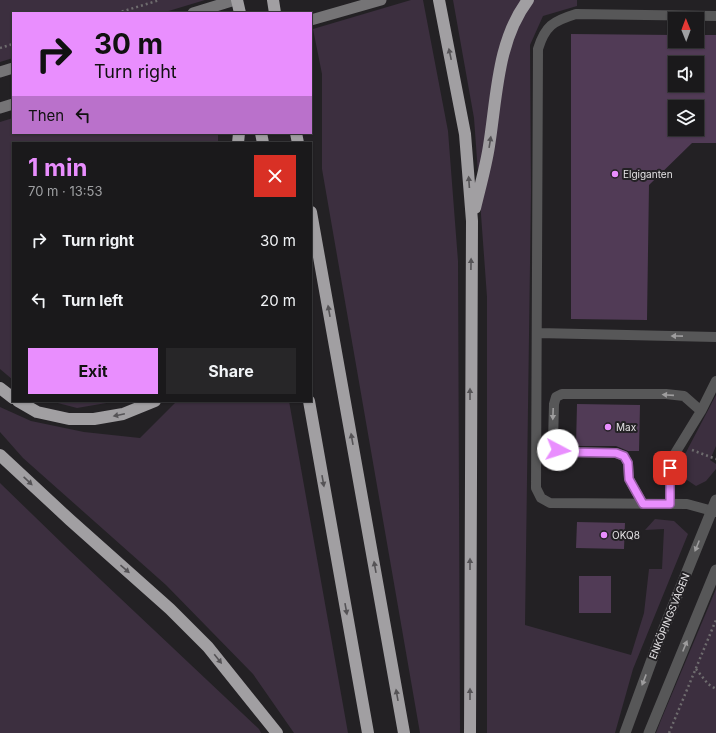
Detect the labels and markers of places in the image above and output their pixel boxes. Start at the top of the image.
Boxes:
place label: Elgiganten [623,168,673,180]
marker: Elgiganten [610,169,620,179]
place label: Max [616,421,637,433]
marker: Max [603,422,613,432]
pin [653,451,687,485]
place label: OKQ8 [612,529,640,541]
marker: OKQ8 [599,530,609,540]

